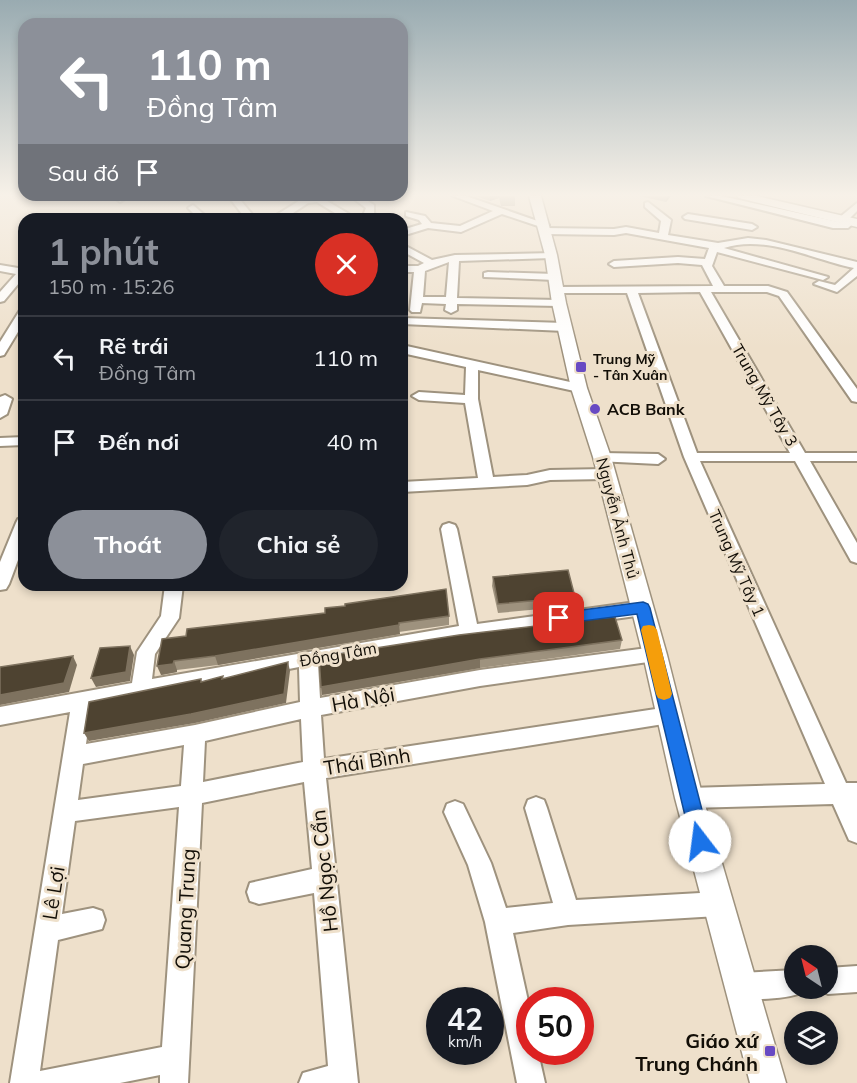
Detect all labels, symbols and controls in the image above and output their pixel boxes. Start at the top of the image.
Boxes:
text: 110 m [147,38,272,91]
icon: left [48,42,126,120]
text: Đồng Tâm [147,90,278,124]
icon: arrive [131,156,164,189]
text: Sau đó [48,159,119,187]
text: 1 phút [48,229,159,274]
button: close [315,233,378,296]
text: 150 m · 15:26 [48,274,174,299]
text: Rẽ trái [99,332,169,360]
street label: Trung Mỹ Tây 3 [728,340,802,450]
icon: left [48,342,81,375]
text: 110 m [313,344,378,372]
place label: Trung Mỹ - Tân Xuân [593,350,667,384]
text: Đồng Tâm [99,360,196,385]
marker: Trung Mỹ - Tân Xuân [574,360,588,374]
place label: ACB Bank [607,399,686,419]
marker: ACB Bank [588,402,602,416]
icon: arrive [48,426,81,459]
text: Đến nơi [99,428,179,456]
text: 40 m [327,428,378,456]
street label: Nguyễn Ảnh Thủ [592,455,644,581]
street label: Trung Mỹ Tây 1 [705,507,769,619]
button: Thoát [48,510,207,579]
button: Chia sẻ [219,510,378,579]
pin [533,592,584,643]
icon: arrive [542,601,575,634]
street label: Đồng Tâm [298,637,378,671]
street label: Hà Nội [329,681,397,717]
street label: Thái Bình [322,742,412,780]
street label: Hồ Ngọc Cẩn [305,809,343,933]
position arrow [668,809,732,873]
street label: Quang Trung [169,848,201,970]
street label: Lê Lợi [36,864,70,922]
north arrow [784,945,838,999]
map controls [784,945,838,1065]
speed limit sign: 50 [516,987,594,1065]
text: 42 [447,1000,483,1038]
button: layers [784,1011,838,1065]
place label: Giáo xứ Trung Chánh [635,1028,759,1076]
text: km/h [448,1032,482,1051]
marker: Giáo xứ Trung Chánh [763,1044,777,1058]

